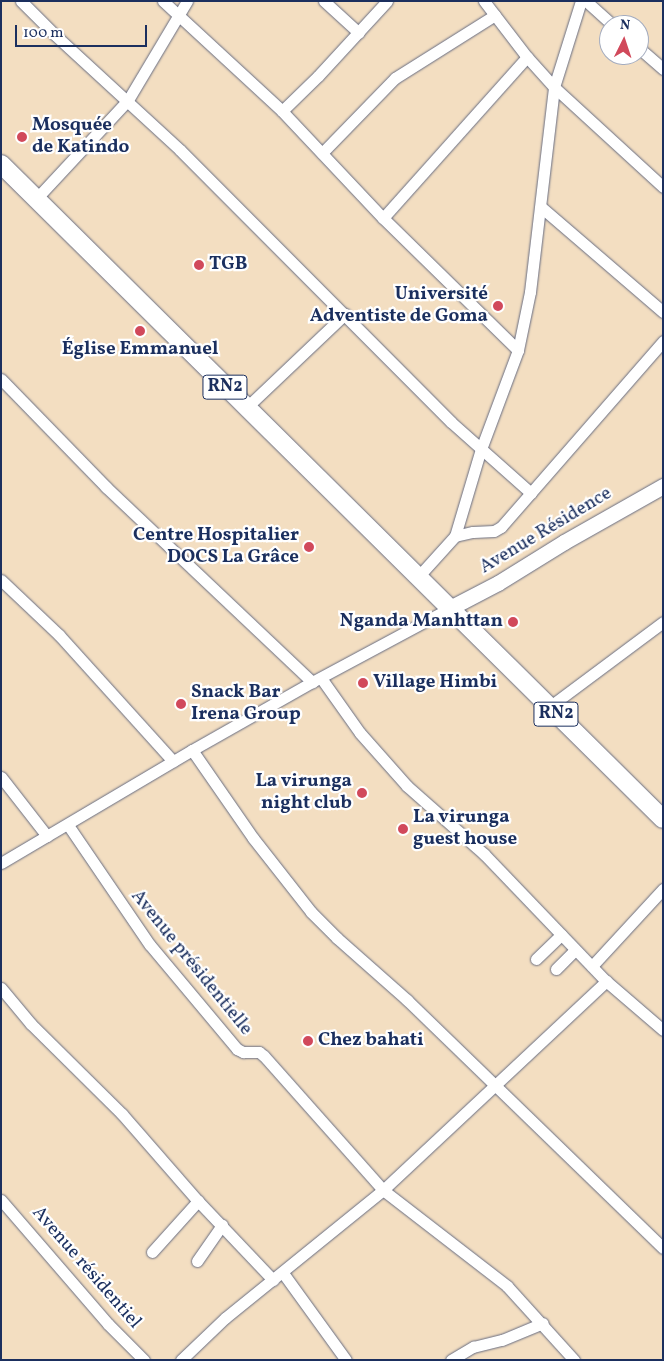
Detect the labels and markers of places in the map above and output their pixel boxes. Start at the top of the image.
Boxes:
place label: Mosquée de Katindo [32,115,129,159]
marker: Mosquée de Katindo [16,131,28,143]
place label: TGB [209,254,247,276]
marker: TGB [193,259,205,271]
place label: Université Adventiste de Goma [310,284,488,328]
marker: Université Adventiste de Goma [492,300,504,312]
marker: Église Emmanuel [134,325,146,337]
place label: Église Emmanuel [62,339,218,361]
place label: Centre Hospitalier DOCS La Grâce [133,525,299,569]
marker: Centre Hospitalier DOCS La Grâce [303,541,315,553]
place label: Nganda Manhttan [340,611,503,633]
marker: Nganda Manhttan [507,616,519,628]
place label: Village Himbi [373,672,497,694]
marker: Village Himbi [357,677,369,689]
place label: Snack Bar Irena Group [191,682,301,726]
marker: Snack Bar Irena Group [175,698,187,710]
place label: La virunga night club [255,771,352,815]
marker: La virunga night club [356,787,368,799]
place label: La virunga guest house [413,807,517,851]
marker: La virunga guest house [397,823,409,835]
place label: Chez bahati [318,1030,424,1052]
marker: Chez bahati [302,1035,314,1047]

